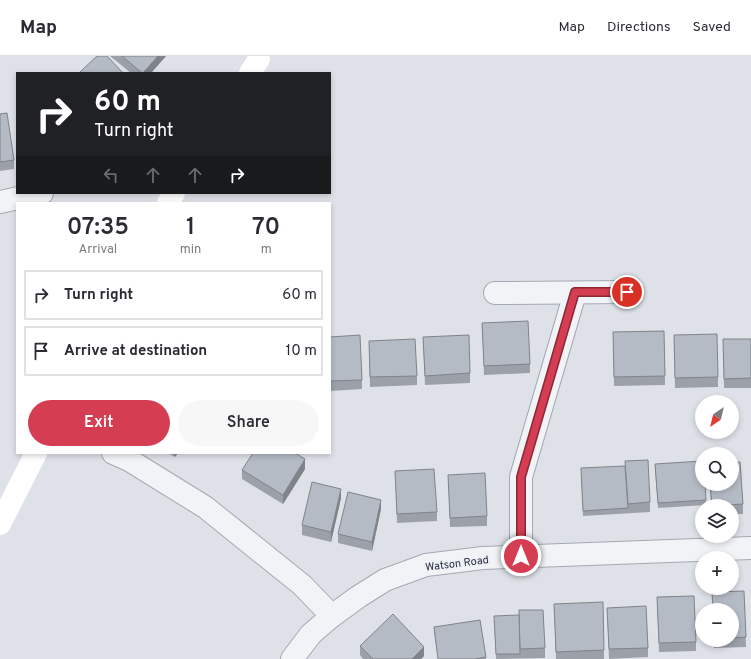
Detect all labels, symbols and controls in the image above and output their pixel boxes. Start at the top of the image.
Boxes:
text: Map [20,16,57,40]
text: Map [559,19,585,36]
text: Directions [607,19,671,36]
text: Saved [693,19,731,36]
text: 60 m [94,85,161,121]
icon: right [28,88,80,140]
text: Turn right [94,120,174,143]
icon: left [100,164,122,186]
icon: ahead [142,164,164,186]
icon: ahead [184,164,206,186]
icon: right [226,164,248,186]
text: 07:35 [67,213,129,243]
text: 1 [186,213,195,243]
text: 70 [252,213,280,243]
text: Arrival [79,242,117,258]
text: min [180,242,201,258]
text: m [261,242,272,258]
pin [610,275,644,309]
icon: arrive [616,281,638,303]
icon: right [30,284,52,306]
text: Turn right [64,286,133,305]
text: 60 m [282,286,317,305]
icon: arrive [30,340,52,362]
text: Arrive at destination [64,342,207,361]
text: 10 m [286,342,317,361]
north arrow [695,395,739,439]
map controls [695,395,739,647]
button: Exit [28,400,170,446]
button: Share [178,400,319,446]
button: search [695,447,739,491]
button: layers [695,499,739,543]
position arrow [500,535,542,577]
button: + [695,551,739,595]
street label: Watson Road [424,553,490,575]
button: − [695,603,739,647]

